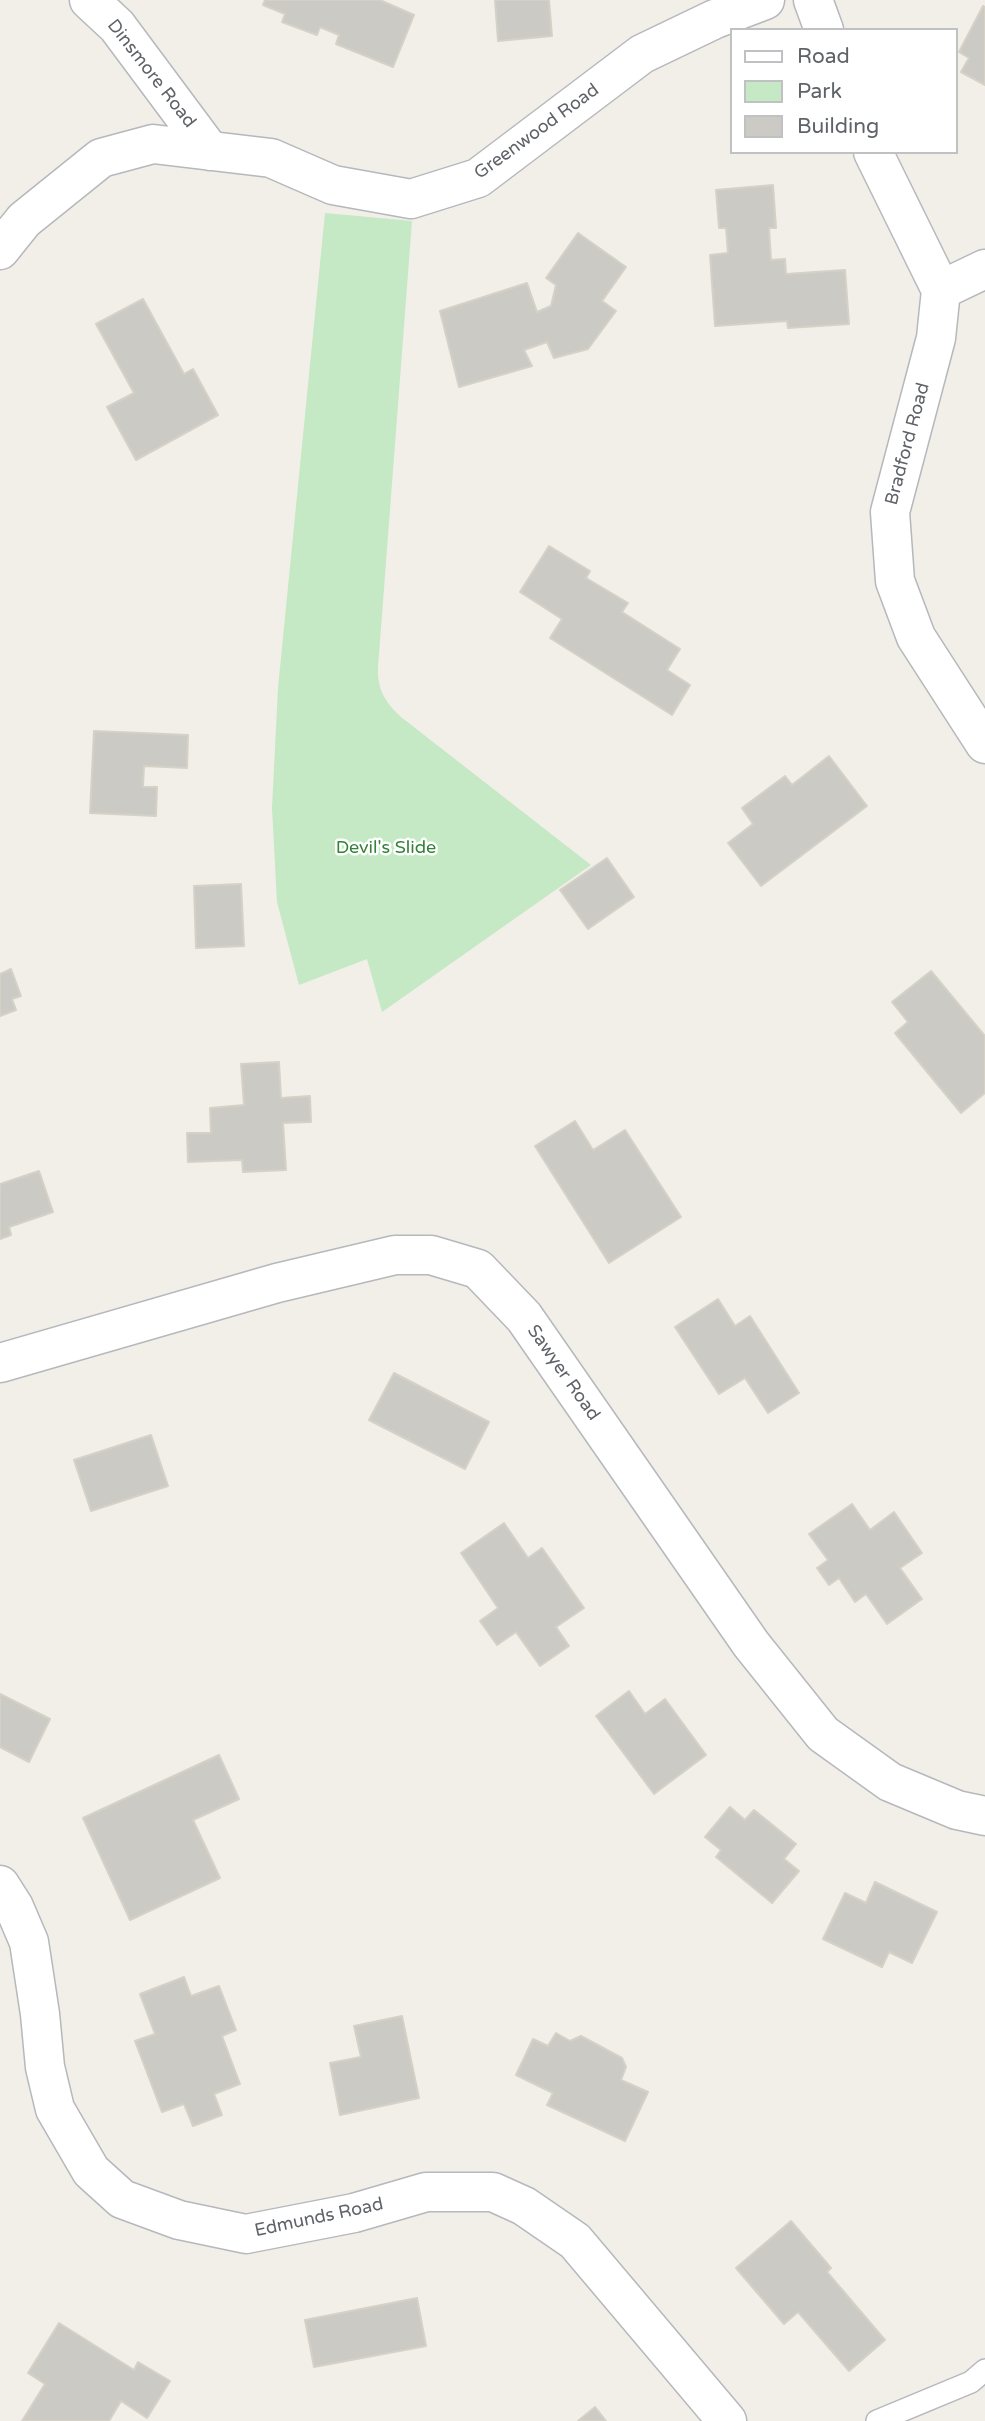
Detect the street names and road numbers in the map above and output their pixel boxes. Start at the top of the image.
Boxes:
street label: Dinsmore Road [102,15,200,133]
street label: Greenwood Road [470,80,604,184]
street label: Bradford Road [881,380,935,508]
street label: Sawyer Road [522,1321,604,1425]
street label: Edmunds Road [253,2194,385,2242]

